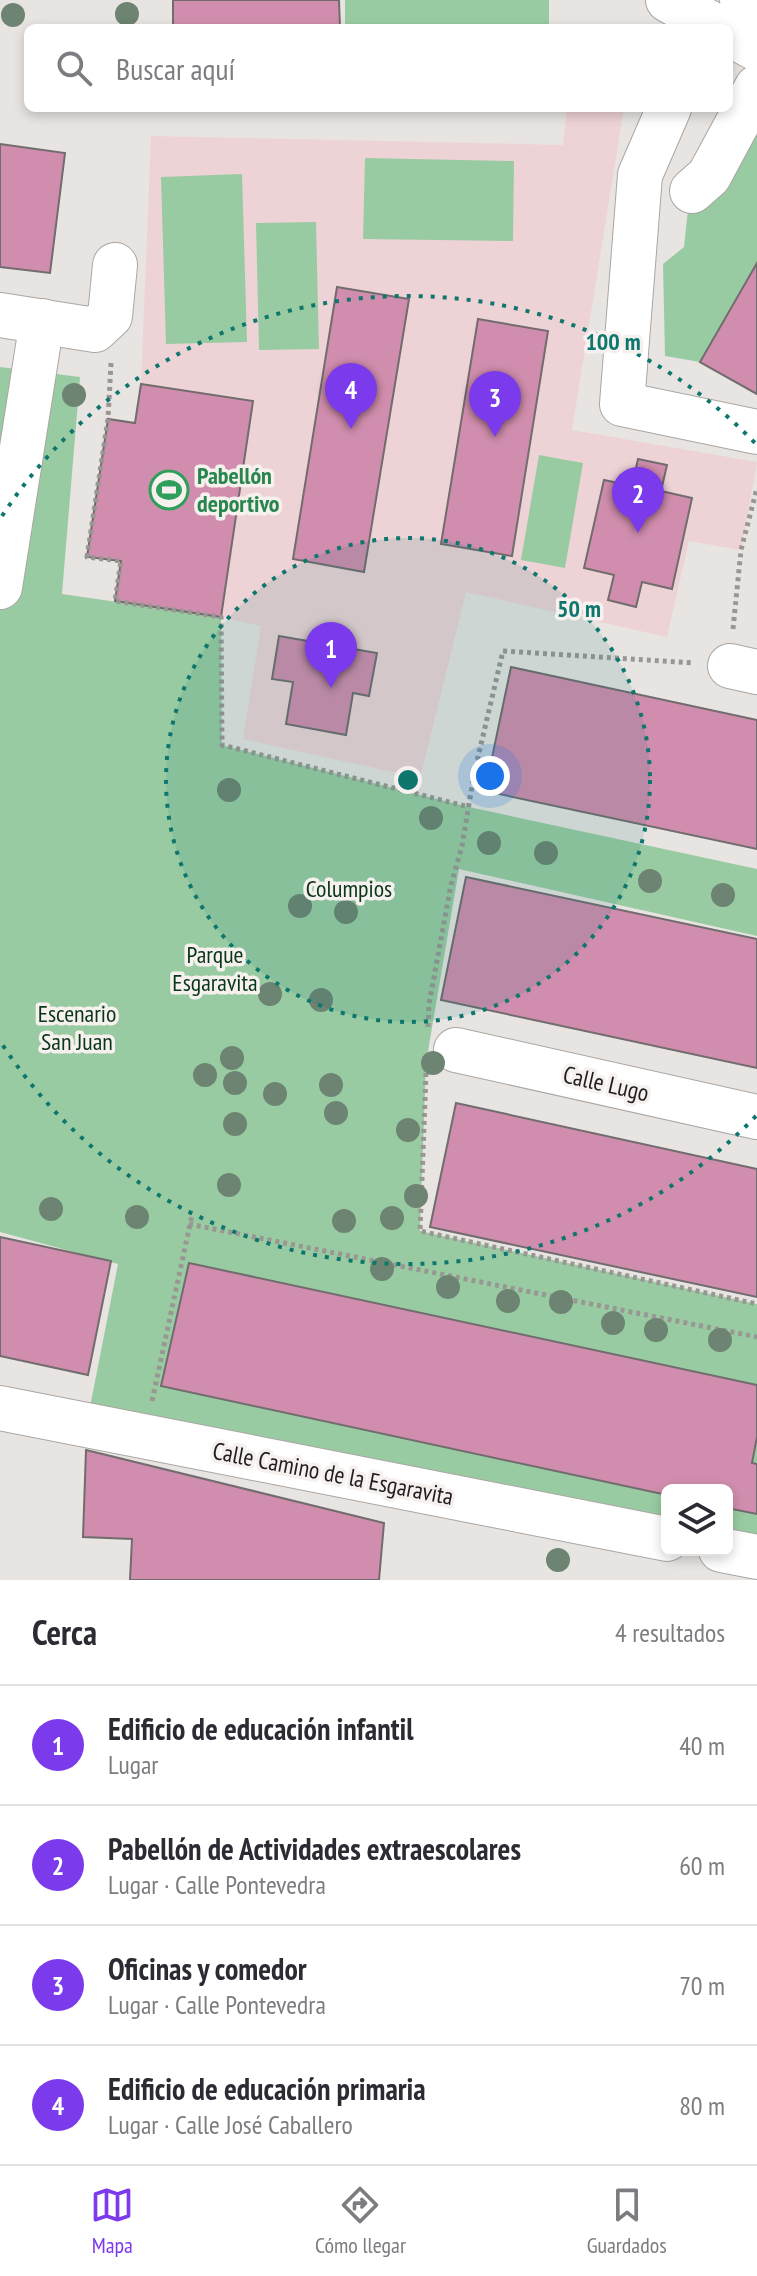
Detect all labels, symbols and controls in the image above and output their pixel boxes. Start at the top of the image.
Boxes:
search box [24,24,733,112]
icon: search [52,46,96,90]
text: Buscar aquí [116,49,235,88]
text: 100 m [585,326,641,357]
pin: 4 [325,363,377,429]
pin: 3 [469,371,521,437]
place label: Pabellón deportivo [197,460,280,519]
pin: 2 [612,467,664,533]
sports icon: Pabellón deportivo [148,469,190,511]
text: 50 m [557,593,601,624]
pin: 1 [305,622,357,688]
your location [470,756,510,796]
centre of rings [394,766,422,794]
park label: Columpios [306,873,392,904]
park label: Parque Esgaravita [172,939,258,998]
park label: Escenario San Juan [38,998,116,1057]
street label: Calle Lugo [560,1059,652,1108]
street label: Calle Camino de la Esgaravita [210,1435,456,1512]
map controls [661,1484,733,1556]
button: layers [661,1484,733,1556]
text: Cerca [32,1610,97,1654]
text: 4 resultados [615,1616,725,1649]
text: Edificio de educación infantil [108,1709,413,1748]
text: 1 [52,1729,64,1762]
text: 40 m [679,1729,725,1762]
text: Lugar [108,1748,158,1781]
text: Pabellón de Actividades extraescolares [108,1829,521,1868]
text: 2 [52,1849,64,1882]
text: 60 m [679,1849,725,1882]
text: Lugar · Calle Pontevedra [108,1868,326,1901]
text: Oficinas y comedor [108,1949,307,1988]
text: 3 [52,1969,64,2002]
text: 70 m [679,1969,725,2002]
text: Lugar · Calle Pontevedra [108,1988,326,2021]
text: Edificio de educación primaria [108,2069,426,2108]
text: 4 [52,2089,64,2122]
text: 80 m [679,2089,725,2122]
text: Lugar · Calle José Caballero [108,2108,353,2141]
tab: Mapa [90,2183,134,2259]
tab: Cómo llegar [315,2183,406,2259]
tab: Guardados [587,2183,667,2259]

